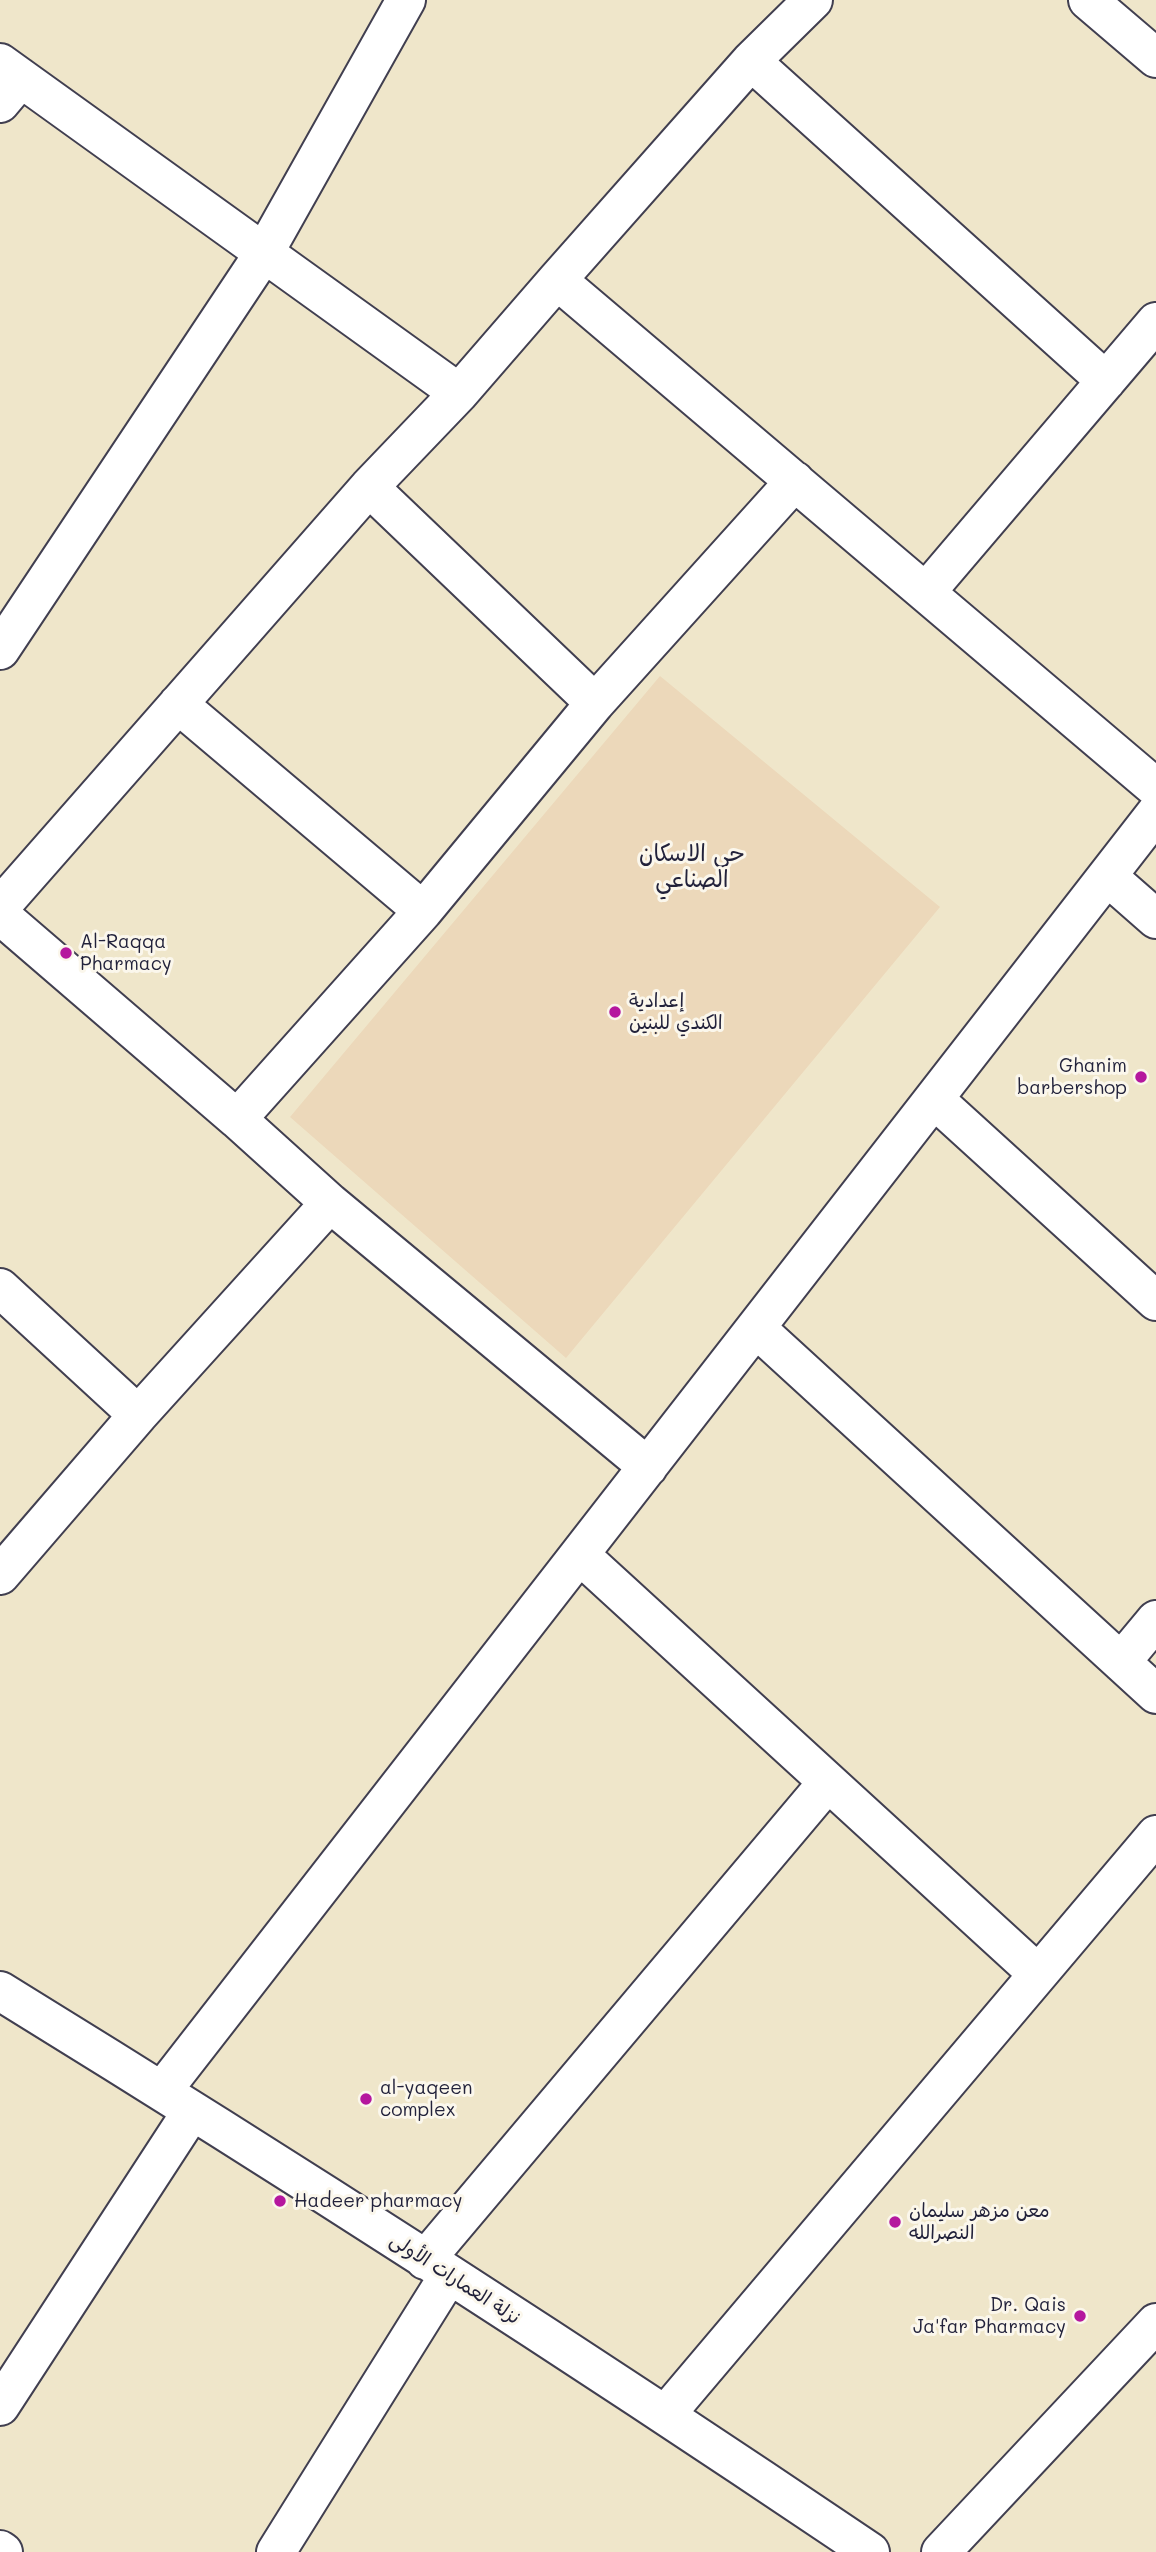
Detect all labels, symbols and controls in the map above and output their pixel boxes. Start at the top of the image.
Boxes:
district label: حي الاسكان الصناعي [639,840,745,894]
place label: Al-Raqqa Pharmacy [80,931,172,975]
marker: Al-Raqqa Pharmacy [58,945,74,961]
place label: إعدادية الكندي للبنين [629,990,723,1034]
marker: إعدادية الكندي للبنين [607,1004,623,1020]
place label: Ghanim barbershop [1017,1055,1127,1099]
marker: Ghanim barbershop [1133,1069,1149,1085]
place label: al-yaqeen complex [380,2077,473,2121]
marker: al-yaqeen complex [358,2091,374,2107]
place label: Hadeer pharmacy [294,2190,462,2212]
marker: Hadeer pharmacy [272,2193,288,2209]
place label: معن مزهر سليمان النصرالله [909,2200,1050,2244]
marker: معن مزهر سليمان النصرالله [887,2214,903,2230]
street label: نزلة العمارات الأولى [386,2228,524,2330]
place label: Dr. Qais Ja'far Pharmacy [913,2294,1066,2338]
marker: Dr. Qais Ja'far Pharmacy [1072,2308,1088,2324]

